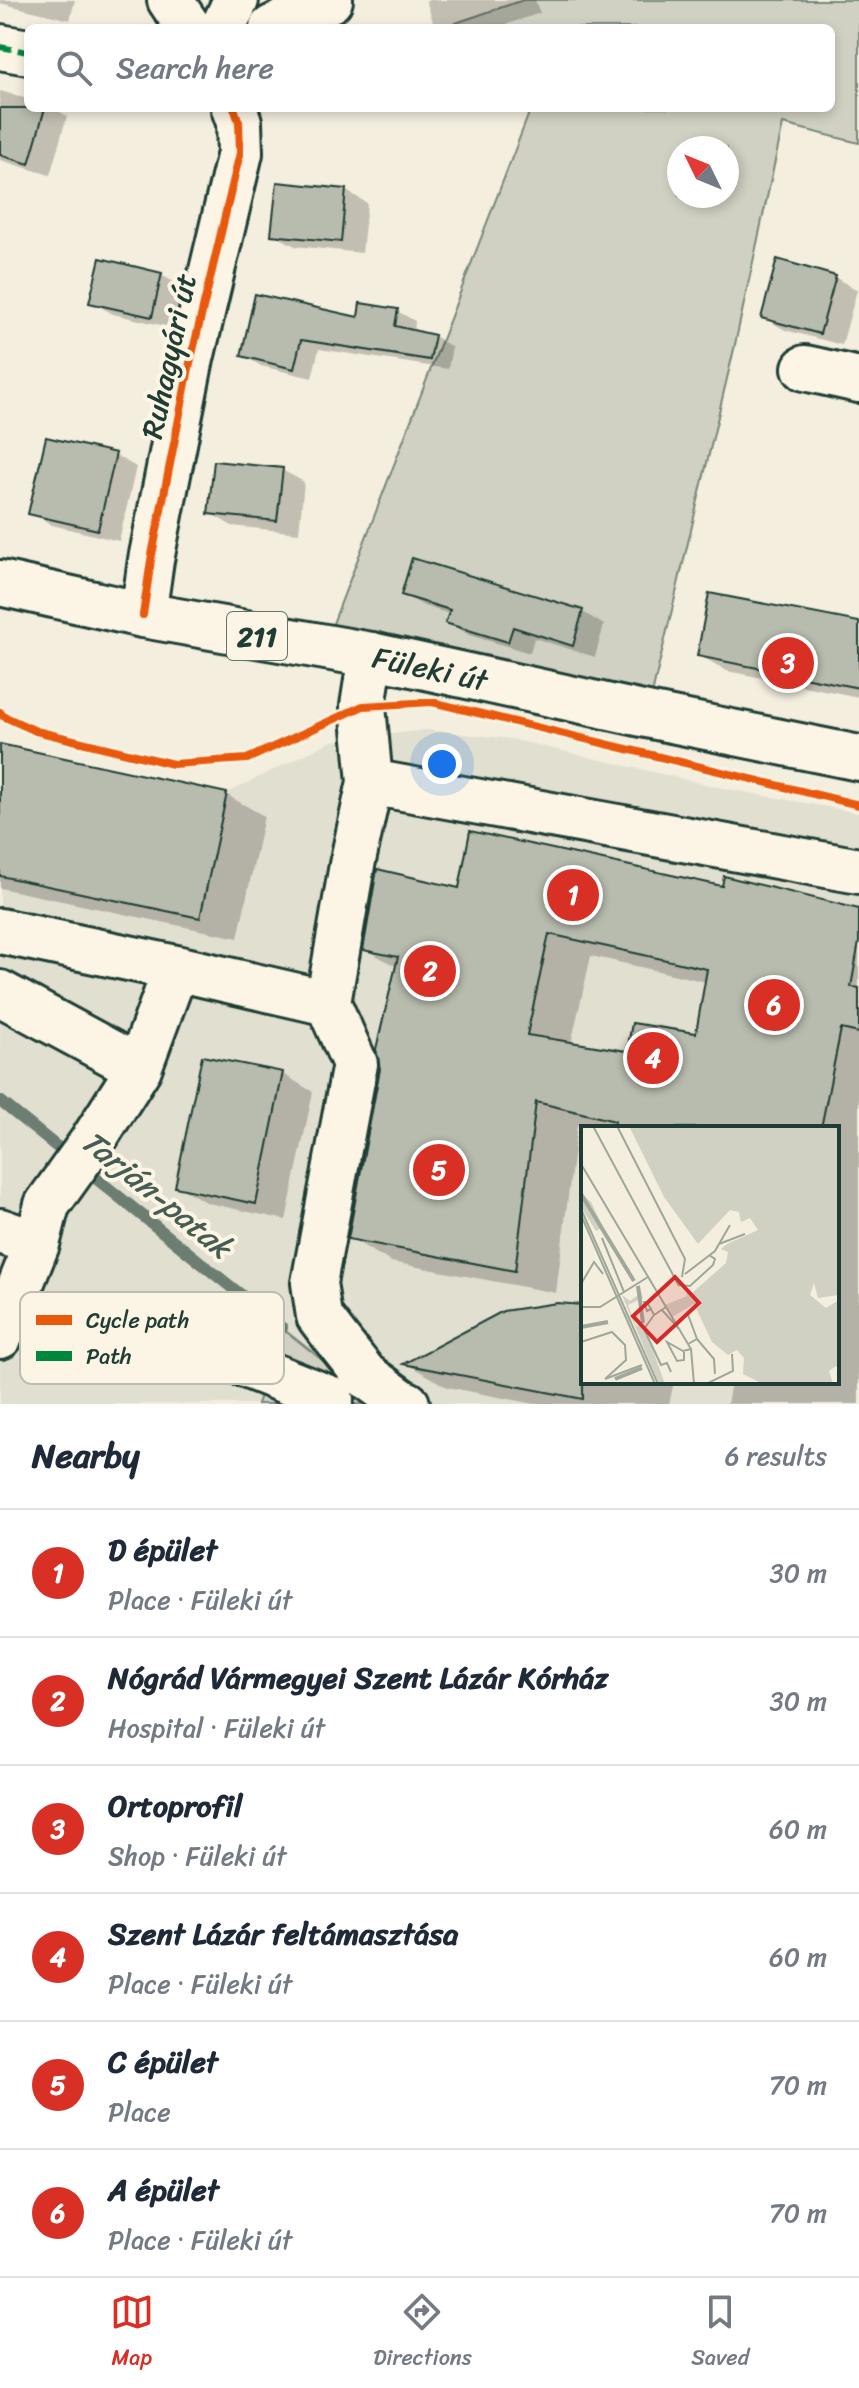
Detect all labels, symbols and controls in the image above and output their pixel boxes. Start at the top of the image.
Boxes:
search box [24,24,835,112]
text: Search here [116,41,274,95]
icon: search [52,46,96,90]
north arrow [667,136,739,208]
street label: Ruhagyári út [125,268,213,444]
road number: 211 [227,612,287,660]
street label: Füleki út [367,630,494,708]
pin: 3 [762,633,814,693]
your location [422,744,462,784]
pin: 1 [547,865,599,925]
pin: 2 [404,941,456,1001]
pin: 6 [748,975,800,1035]
pin: 4 [627,1028,679,1088]
water label: Tarján-patak [68,1115,247,1275]
inset map [581,1126,839,1384]
pin: 5 [413,1140,465,1200]
legend [20,1292,284,1384]
text: Cycle path [86,1301,189,1340]
text: Path [86,1337,132,1376]
text: Nearby [32,1426,140,1486]
text: 6 results [725,1433,827,1479]
text: D épület [108,1523,217,1577]
text: 1 [52,1550,64,1596]
text: 30 m [770,1550,827,1596]
text: Place · Füleki út [108,1577,292,1623]
text: Nógrád Vármegyei Szent Lázár Kórház [108,1651,609,1705]
text: 2 [50,1678,66,1724]
text: 30 m [770,1678,827,1724]
text: Hospital · Füleki út [108,1705,325,1751]
text: Ortoprofil [108,1779,242,1833]
text: 3 [51,1806,65,1852]
text: 60 m [769,1806,827,1852]
text: Shop · Füleki út [108,1833,286,1879]
text: Szent Lázár feltámasztása [108,1907,458,1961]
text: 4 [50,1934,66,1980]
text: 60 m [769,1934,827,1980]
text: Place · Füleki út [108,1961,292,2007]
text: C épület [108,2035,218,2089]
text: 5 [50,2062,66,2108]
text: 70 m [769,2062,827,2108]
text: Place [108,2089,171,2135]
text: A épület [108,2163,219,2217]
text: 6 [51,2190,65,2236]
text: 70 m [769,2190,827,2236]
text: Place · Füleki út [108,2217,292,2263]
tab: Map [110,2290,154,2377]
tab: Directions [373,2290,472,2377]
tab: Saved [691,2290,749,2377]

